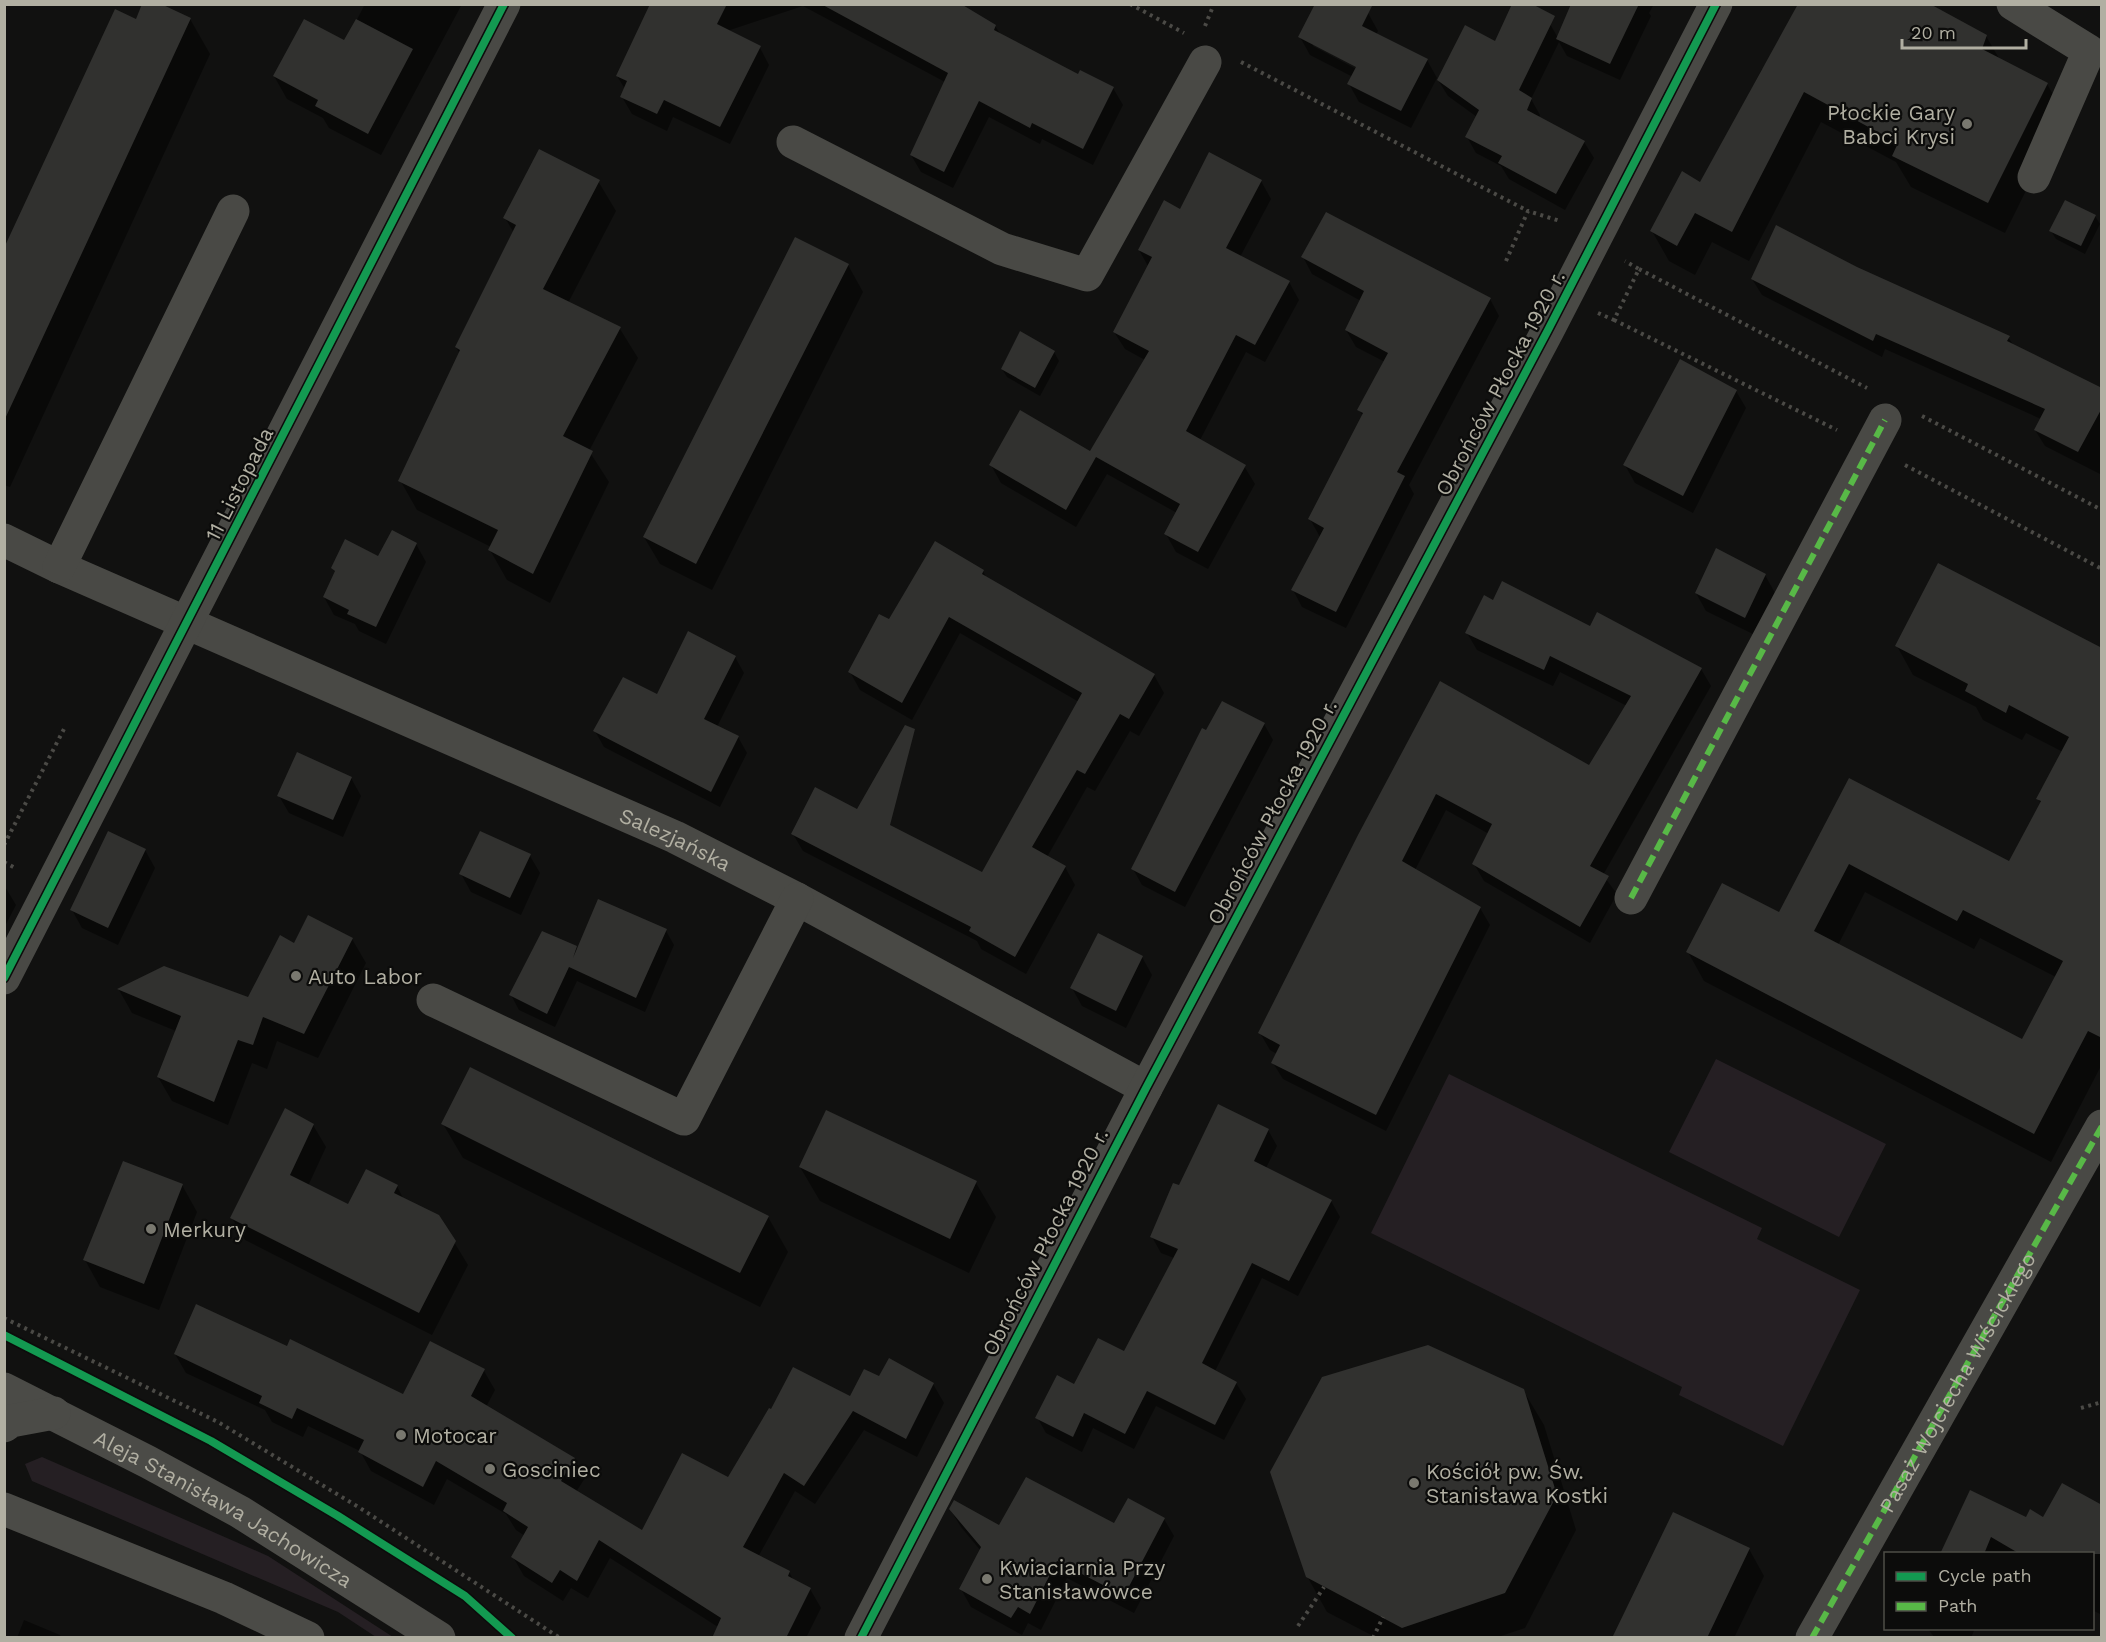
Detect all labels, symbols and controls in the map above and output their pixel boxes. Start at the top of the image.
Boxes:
scale bar [1902,12,2026,50]
text: 20 m [1911,22,1956,43]
place label: Płockie Gary Babci Krysi [1827,100,1955,149]
marker: Płockie Gary Babci Krysi [1960,117,1974,131]
street label: Obrońców Płocka 1920 r. [1430,266,1570,500]
street label: 11 Listopada [200,423,278,545]
street label: Obrońców Płocka 1920 r. [1202,695,1342,929]
street label: Salezjańska [616,802,735,876]
place label: Auto Labor [308,964,422,989]
marker: Auto Labor [289,969,303,983]
street label: Obrońców Płocka 1920 r. [977,1124,1113,1360]
place label: Merkury [163,1217,246,1242]
marker: Merkury [144,1222,158,1236]
street label: Pasaż Wojciecha Wiścickiego [1873,1248,2040,1517]
place label: Motocar [413,1423,497,1448]
street label: Aleja Stanisława Jachowicza [90,1424,357,1593]
marker: Motocar [394,1428,408,1442]
place label: Gosciniec [502,1457,601,1482]
place label: Kościół pw. Św. Stanisława Kostki [1426,1459,1608,1508]
marker: Gosciniec [483,1462,497,1476]
marker: Kościół pw. Św. Stanisława Kostki [1407,1476,1421,1490]
legend [1884,1552,2094,1630]
place label: Kwiaciarnia Przy Stanisławówce [999,1555,1166,1604]
text: Cycle path [1938,1565,2032,1586]
marker: Kwiaciarnia Przy Stanisławówce [980,1572,994,1586]
text: Path [1938,1595,1978,1616]

